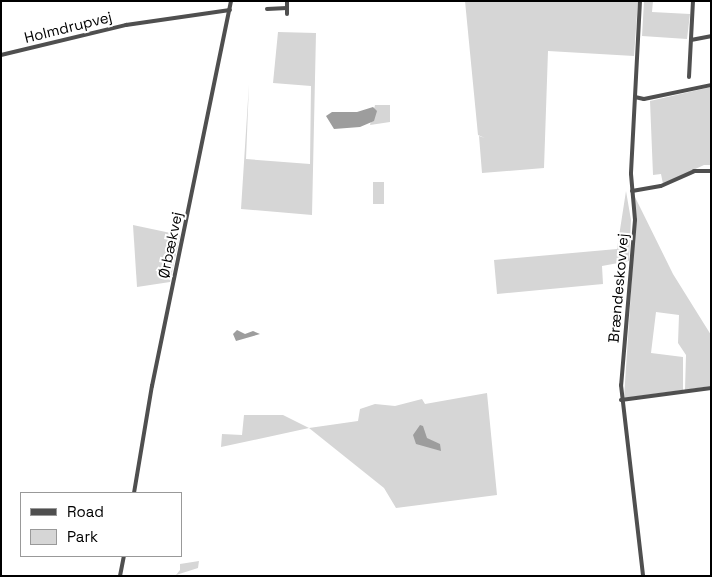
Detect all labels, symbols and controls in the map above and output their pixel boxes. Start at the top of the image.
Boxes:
street label: Holmdrupvej [22,7,114,47]
street label: Ørbækvej [154,210,186,280]
street label: Brændeskovvej [604,232,632,344]
legend [20,492,182,557]
text: Road [67,502,104,521]
text: Park [67,527,98,546]

